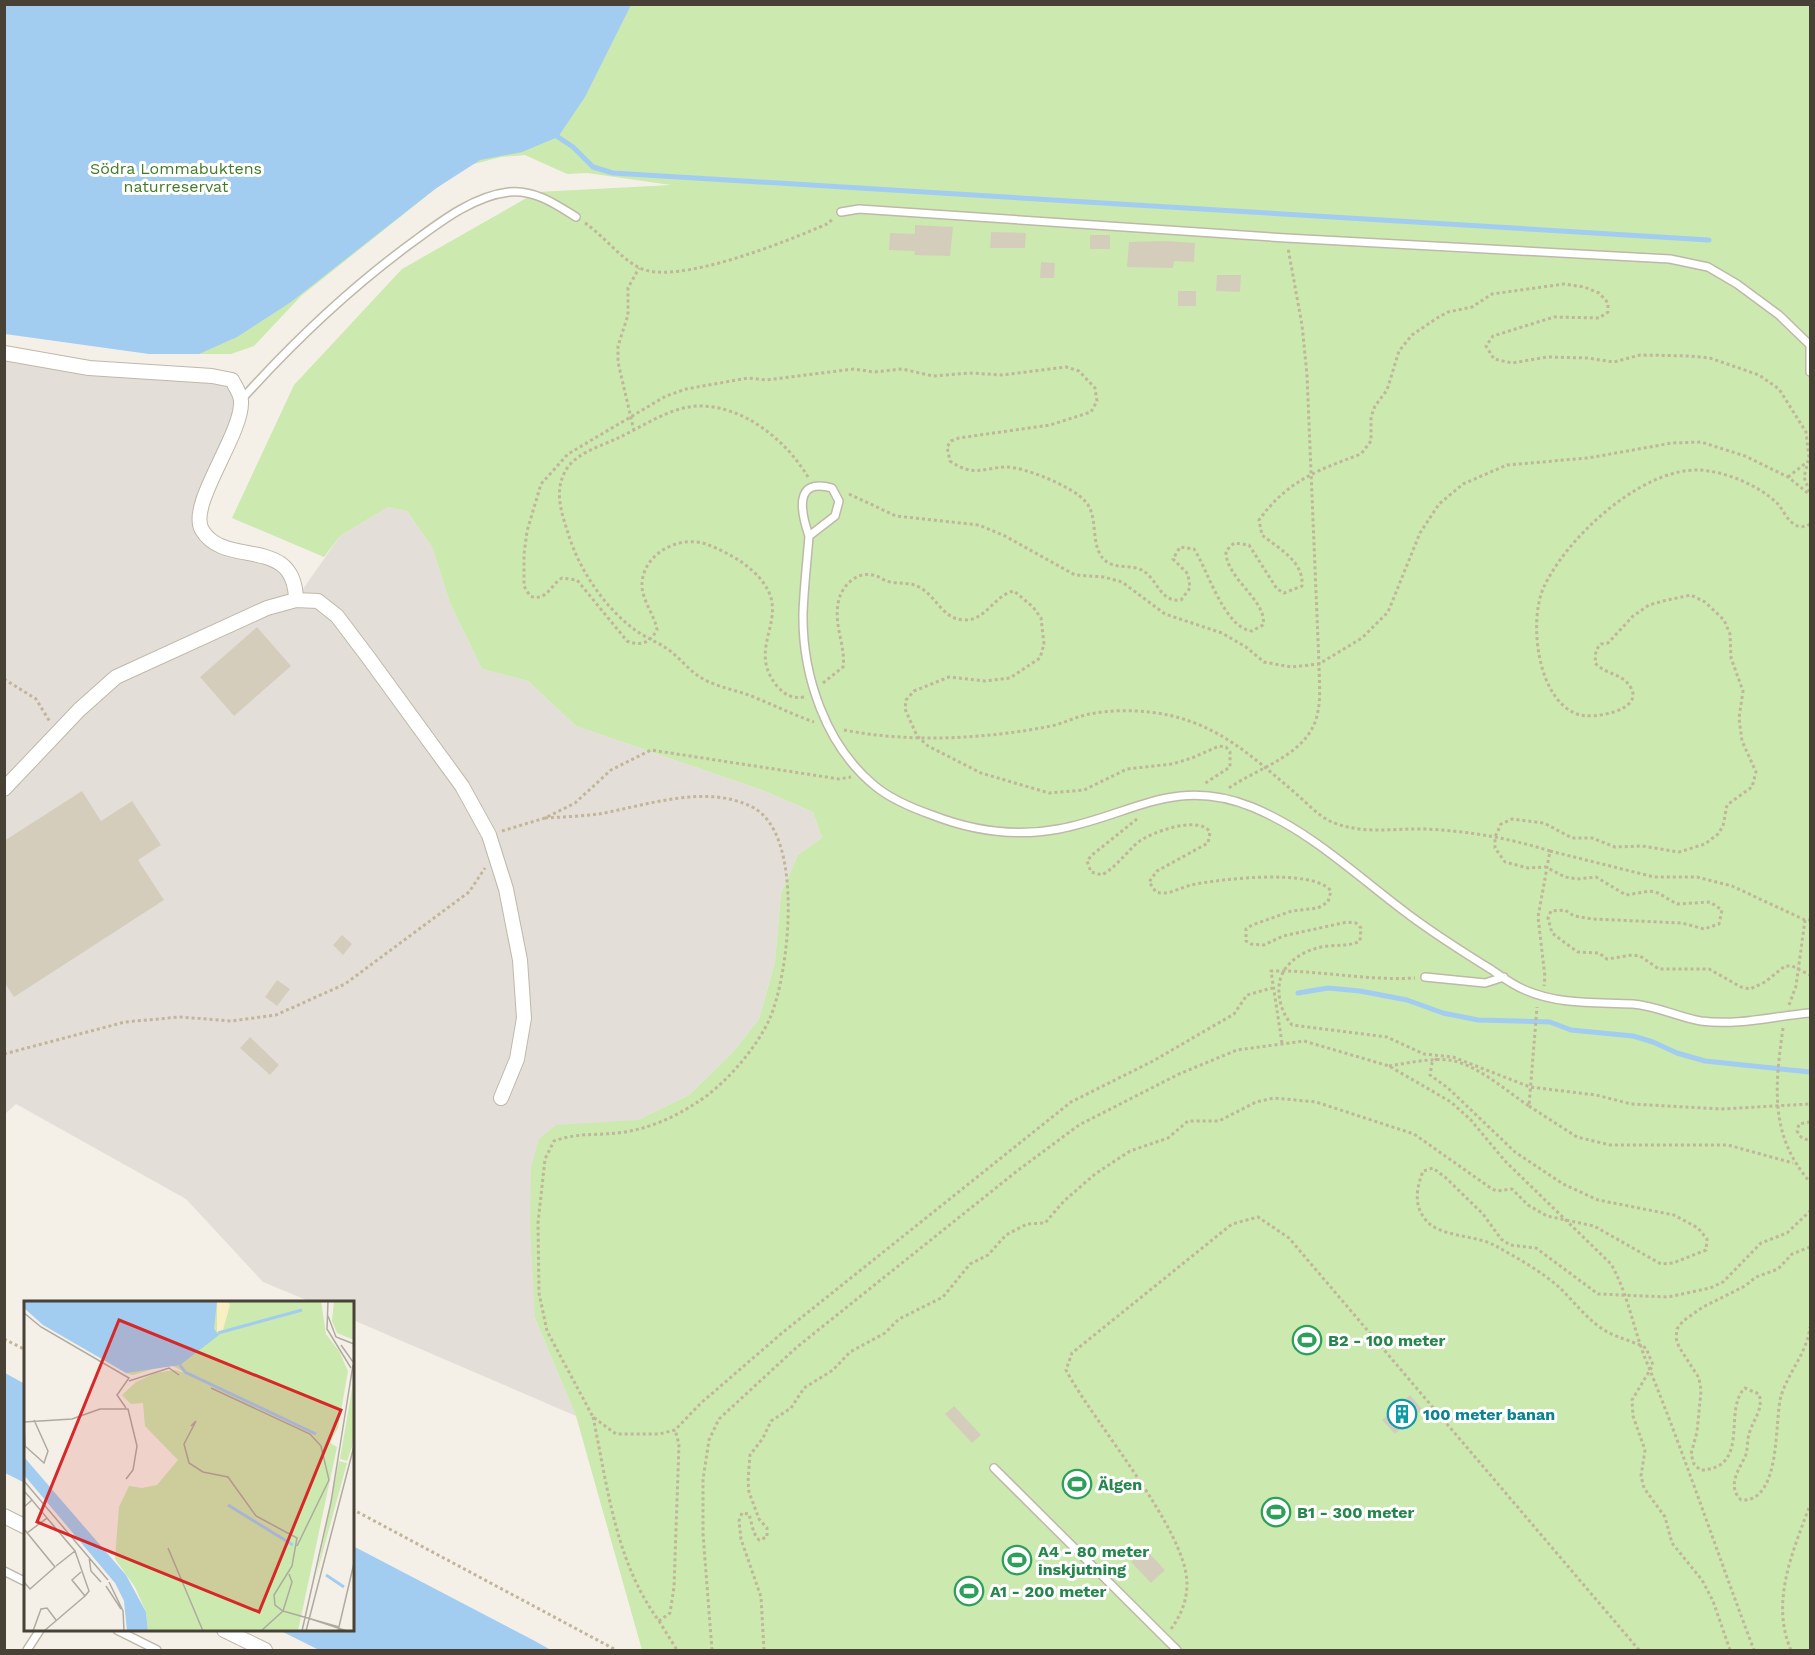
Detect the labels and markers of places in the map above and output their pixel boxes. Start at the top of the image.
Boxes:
sports icon: B2 - 100 meter [1291,1324,1323,1356]
place label: B2 - 100 meter [1328,1331,1446,1350]
building icon: 100 meter banan [1386,1398,1418,1430]
place label: 100 meter banan [1423,1405,1555,1424]
sports icon: Älgen [1061,1468,1093,1500]
place label: Älgen [1098,1475,1142,1494]
sports icon: B1 - 300 meter [1260,1496,1292,1528]
place label: B1 - 300 meter [1297,1503,1415,1522]
place label: A4 - 80 meter inskjutning [1038,1542,1149,1579]
sports icon: A4 - 80 meter inskjutning [1001,1544,1033,1576]
sports icon: A1 - 200 meter [953,1575,985,1607]
place label: A1 - 200 meter [990,1582,1107,1601]

